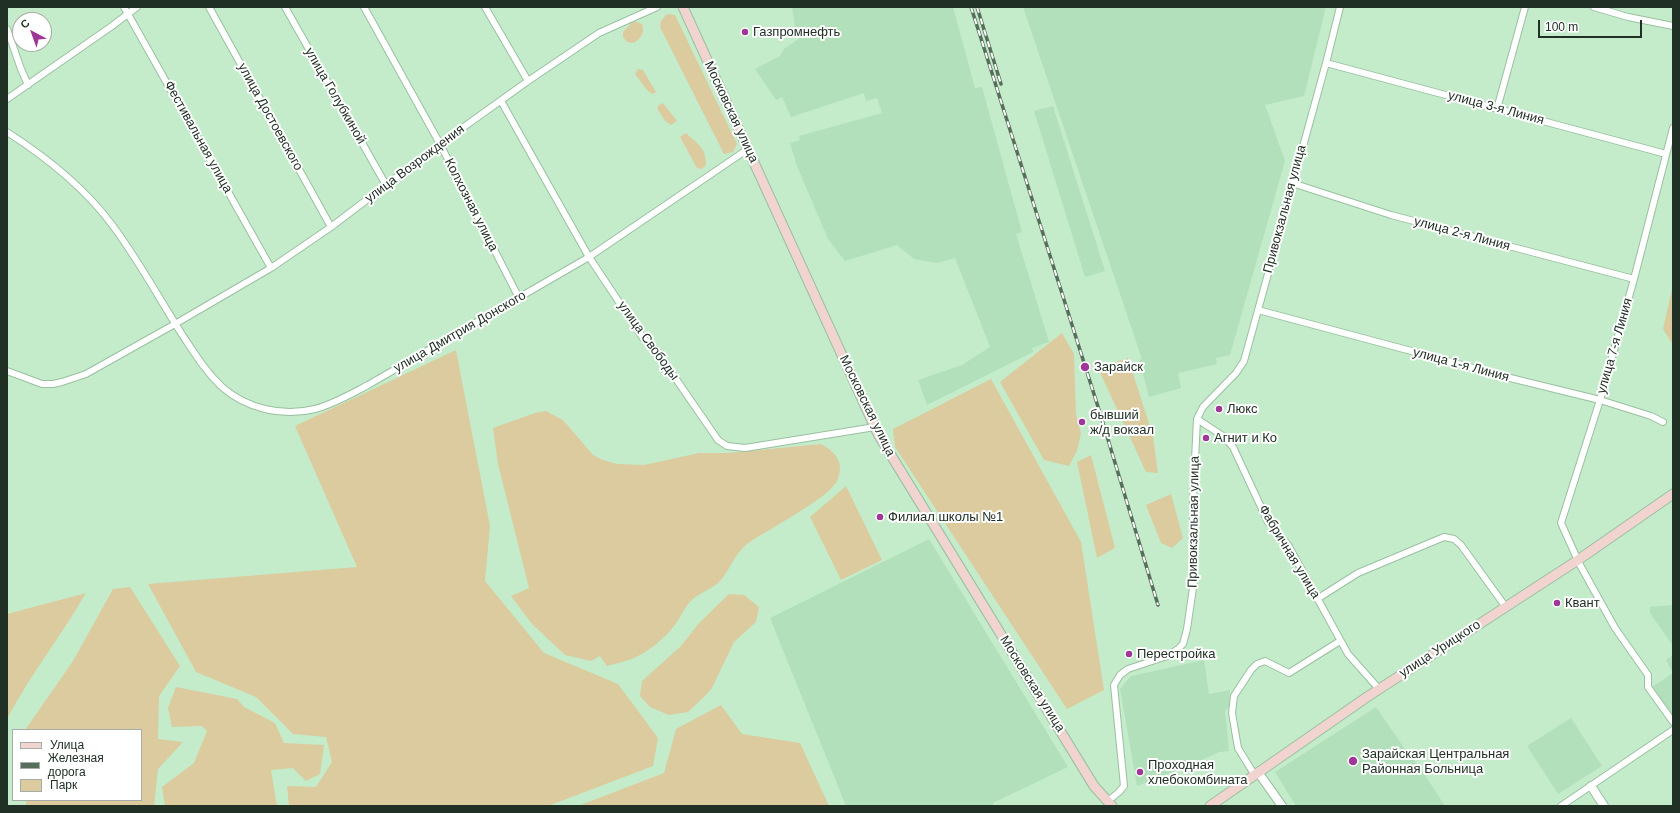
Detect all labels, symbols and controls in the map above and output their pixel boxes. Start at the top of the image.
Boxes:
north arrow [12,12,52,52]
scale bar [1540,12,1644,38]
text: С [18,17,32,31]
text: 100 m [1545,20,1578,34]
place label: Газпромнефть [753,24,840,40]
marker: Газпромнефть [740,27,750,37]
street label: улица Голубкиной [301,45,369,147]
street label: Московская улица [701,59,761,165]
street label: улица Достоевского [234,61,306,173]
street label: Фестивальная улица [161,78,235,196]
street label: улица 3-я Линия [1446,88,1546,128]
street label: улица Возрождения [362,122,468,206]
street label: Привокзальная улица [1260,143,1310,275]
street label: Колхозная улица [441,156,501,254]
street label: улица 2-я Линия [1412,214,1512,254]
street label: улица Дмитрия Донского [391,288,529,376]
street label: улица 7-я Линия [1594,296,1636,396]
street label: улица Свободы [614,298,682,384]
street label: улица 1-я Линия [1411,345,1511,385]
street label: Московская улица [836,353,898,459]
place label: Зарайск [1094,359,1143,375]
marker: Зарайск [1079,361,1091,373]
place label: Люкс [1227,401,1258,417]
marker: Люкс [1214,404,1224,414]
place label: бывший ж/д вокзал [1090,407,1154,438]
marker: бывший ж/д вокзал [1077,417,1087,427]
place label: Агнит и Ко [1214,430,1277,446]
marker: Агнит и Ко [1201,433,1211,443]
street label: Привокзальная улица [1185,456,1203,588]
street label: Фабричная улица [1255,502,1323,602]
place label: Филиал школы №1 [888,509,1003,525]
marker: Филиал школы №1 [875,512,885,522]
place label: Квант [1565,595,1600,611]
marker: Квант [1552,598,1562,608]
street label: улица Урицкого [1396,617,1484,681]
street label: Московская улица [996,633,1068,735]
place label: Перестройка [1137,646,1215,662]
marker: Перестройка [1124,649,1134,659]
legend [12,729,142,801]
text: Улица [50,738,84,752]
place label: Зарайская Центральная Районная Больница [1362,746,1509,777]
text: Железная дорога [48,751,104,779]
marker: Зарайская Центральная Районная Больница [1347,755,1359,767]
place label: Проходная хлебокомбината [1148,757,1248,788]
marker: Проходная хлебокомбината [1135,767,1145,777]
text: Парк [50,778,77,792]

